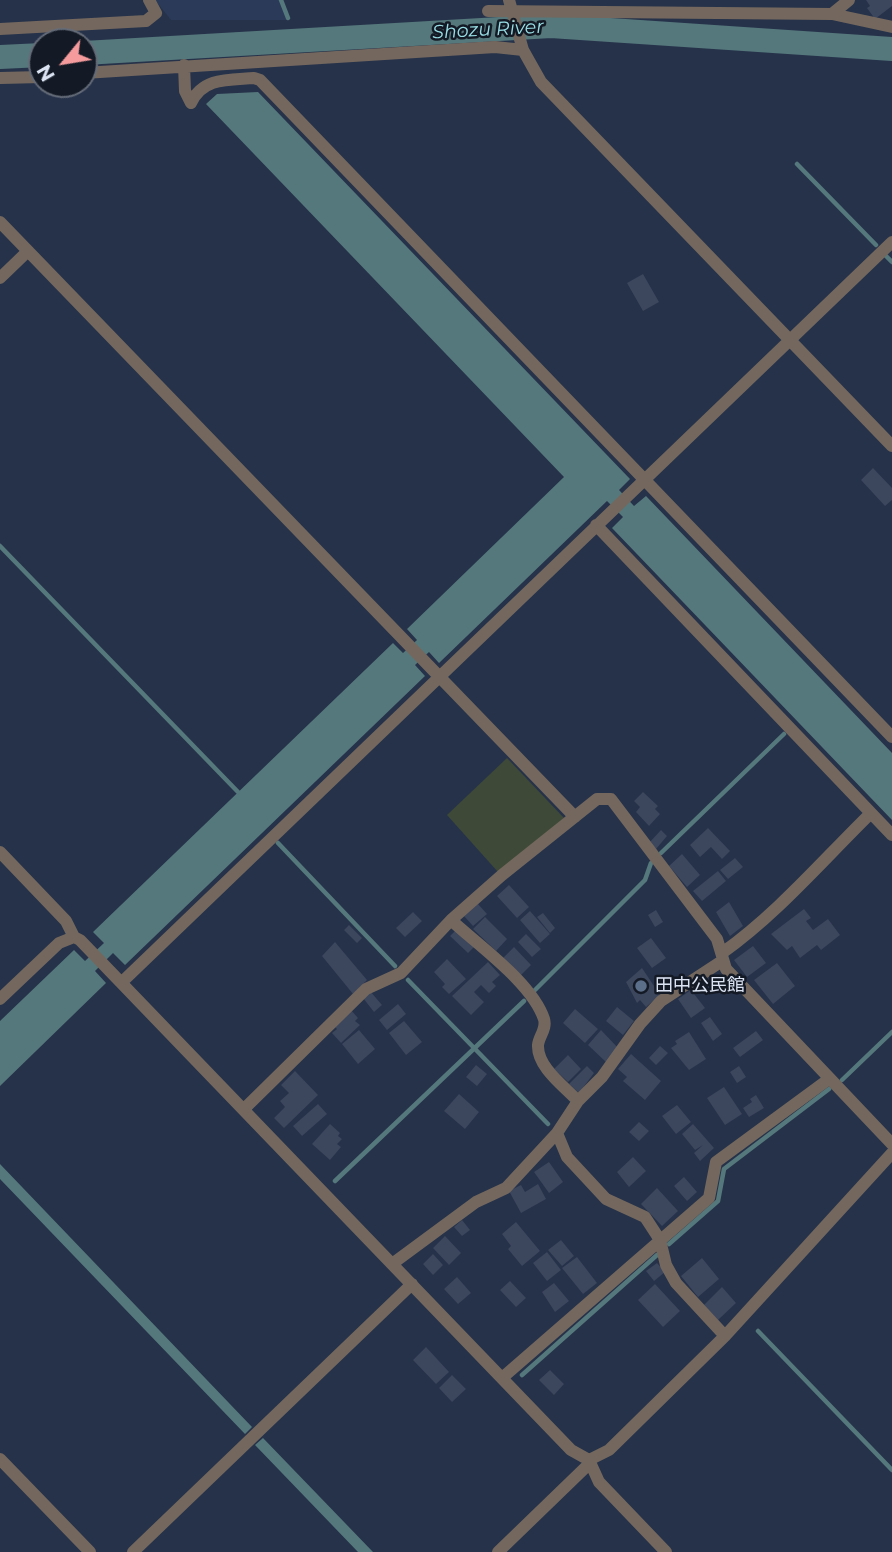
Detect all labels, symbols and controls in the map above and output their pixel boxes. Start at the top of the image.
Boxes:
water label: Shozu River [432,16,544,44]
north arrow [28,28,98,98]
text: N [32,60,60,85]
place label: 田中公民館 [655,975,745,997]
marker: 田中公民館 [633,978,649,994]

